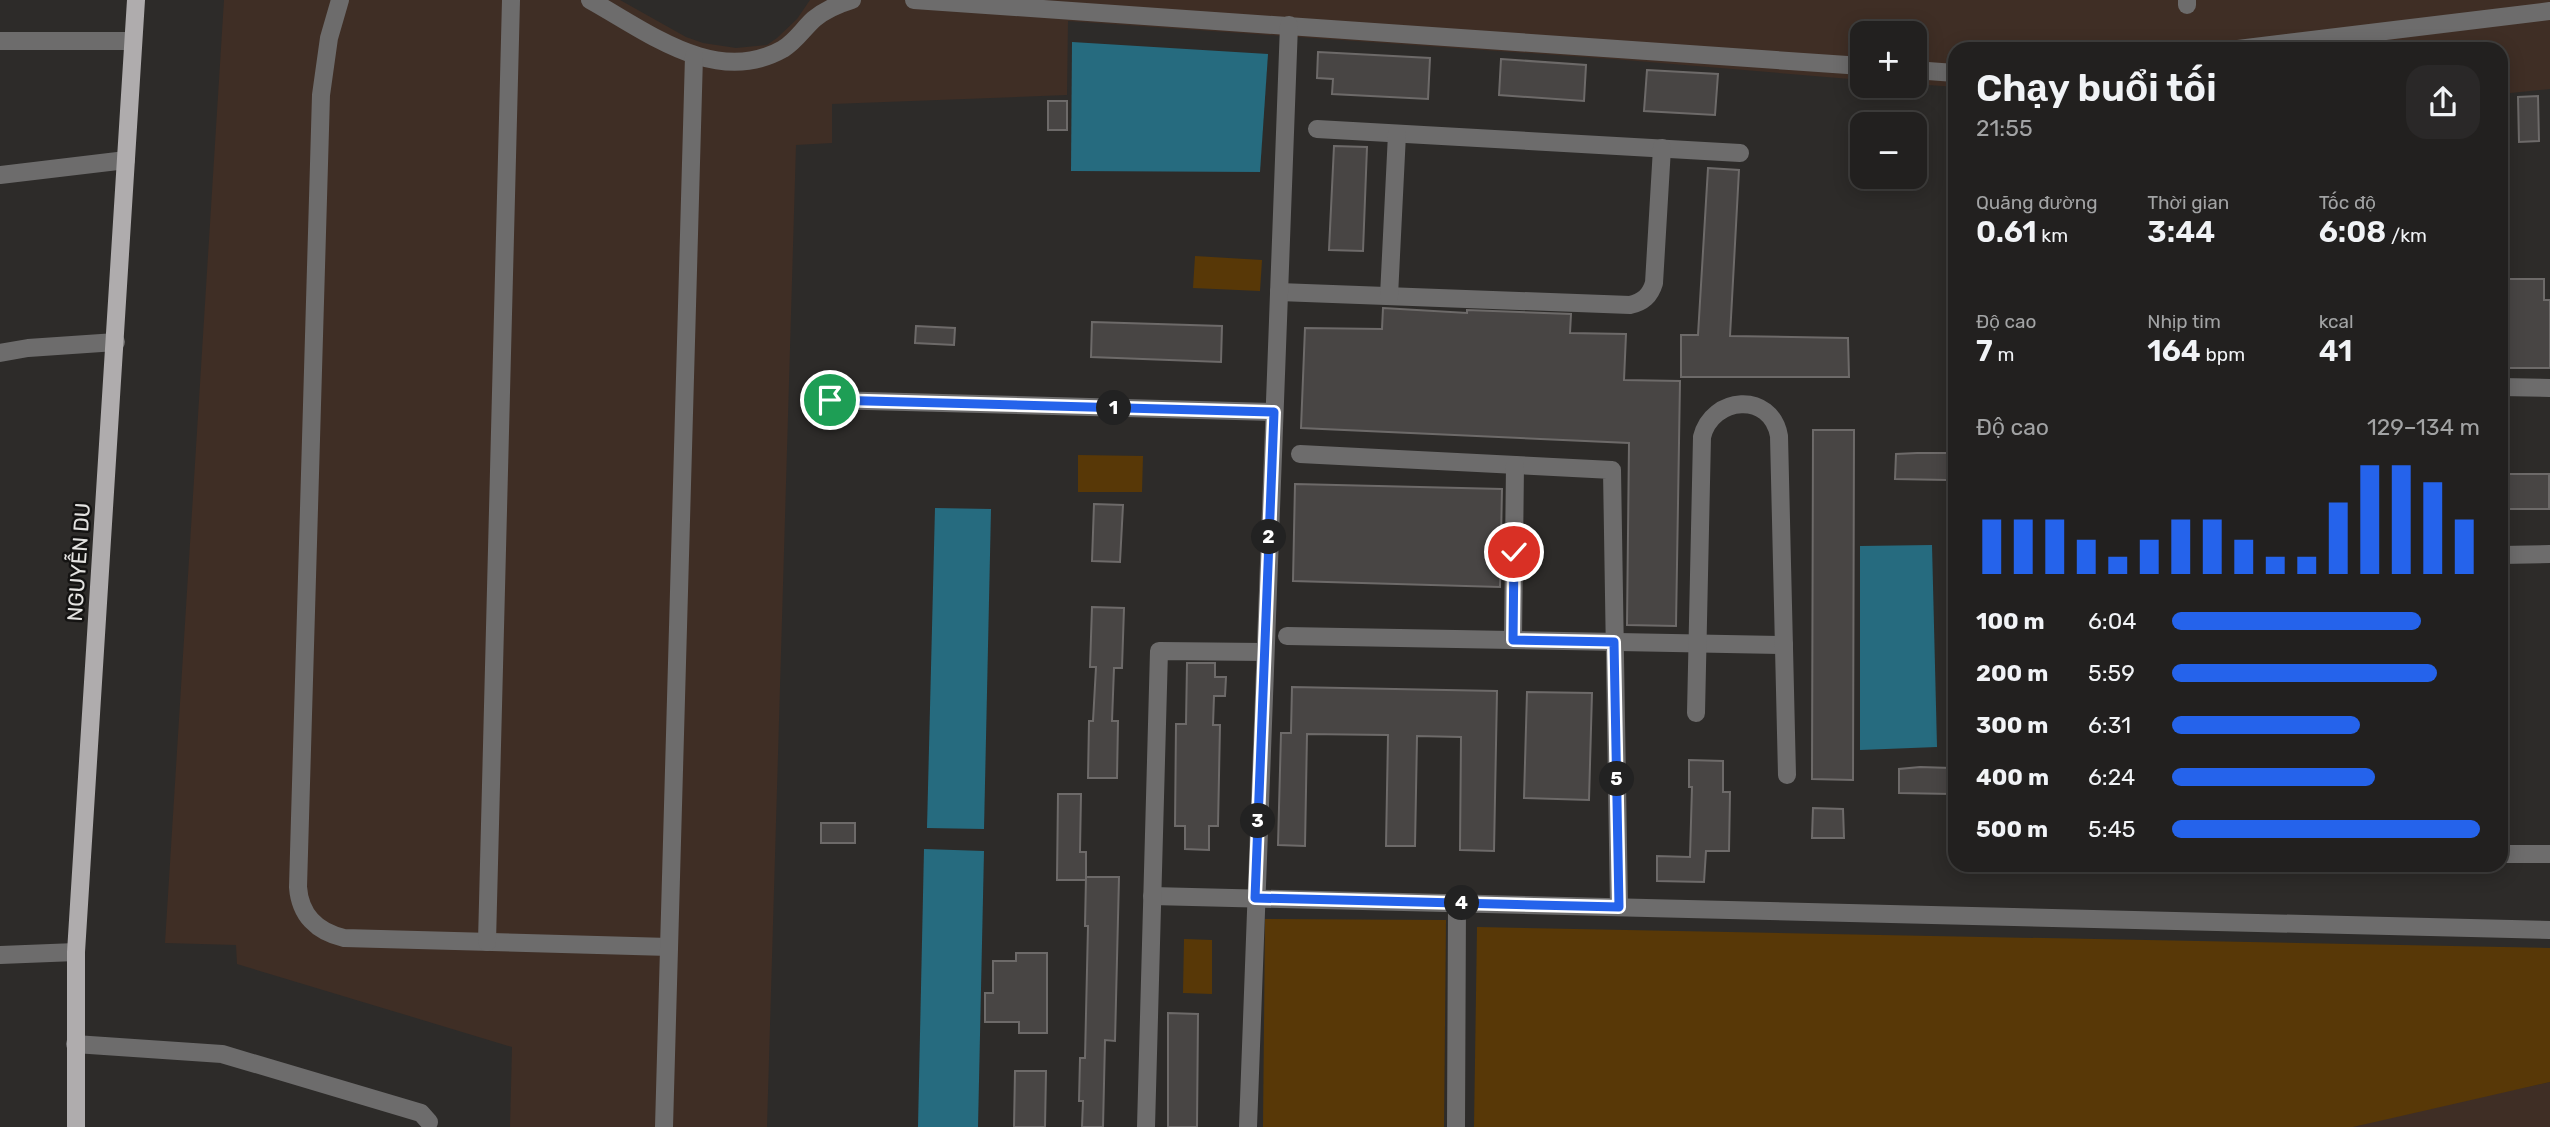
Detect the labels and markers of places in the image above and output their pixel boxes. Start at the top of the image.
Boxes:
pin [800,370,860,430]
pin: 1 [1096,390,1132,426]
pin: 2 [1252,520,1286,554]
pin [1484,522,1544,582]
pin: 5 [1600,762,1634,796]
pin: 3 [1240,804,1276,838]
pin: 4 [1444,886,1480,920]

